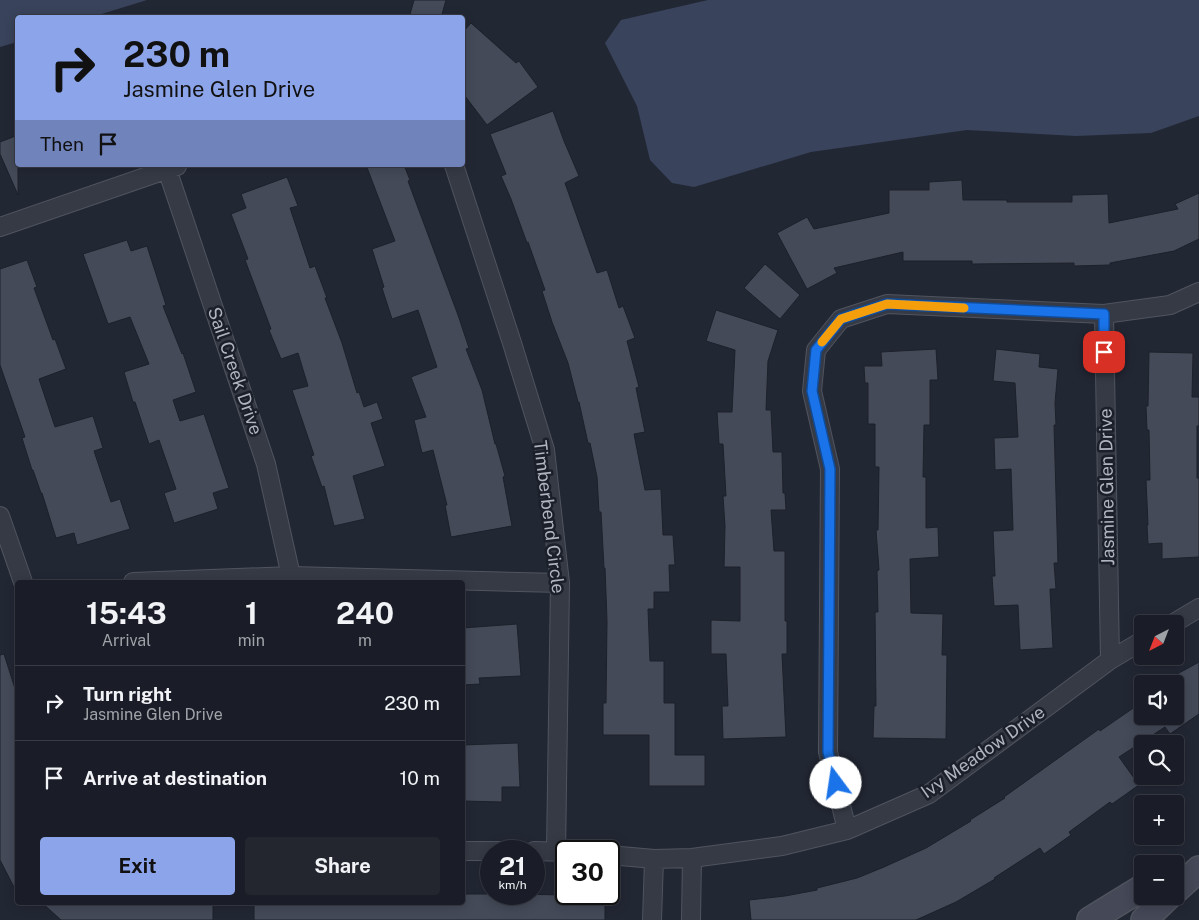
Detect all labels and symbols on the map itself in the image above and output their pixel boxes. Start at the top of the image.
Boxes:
street label: Sail Creek Drive [204,304,267,437]
pin [1083,331,1125,373]
street label: Jasmine Glen Drive [1095,408,1118,566]
street label: Timberbend Circle [530,439,569,595]
north arrow [1134,615,1184,665]
street label: Ivy Meadow Drive [917,701,1049,802]
position arrow [809,756,861,808]
speed limit sign: 30 [555,840,620,905]

